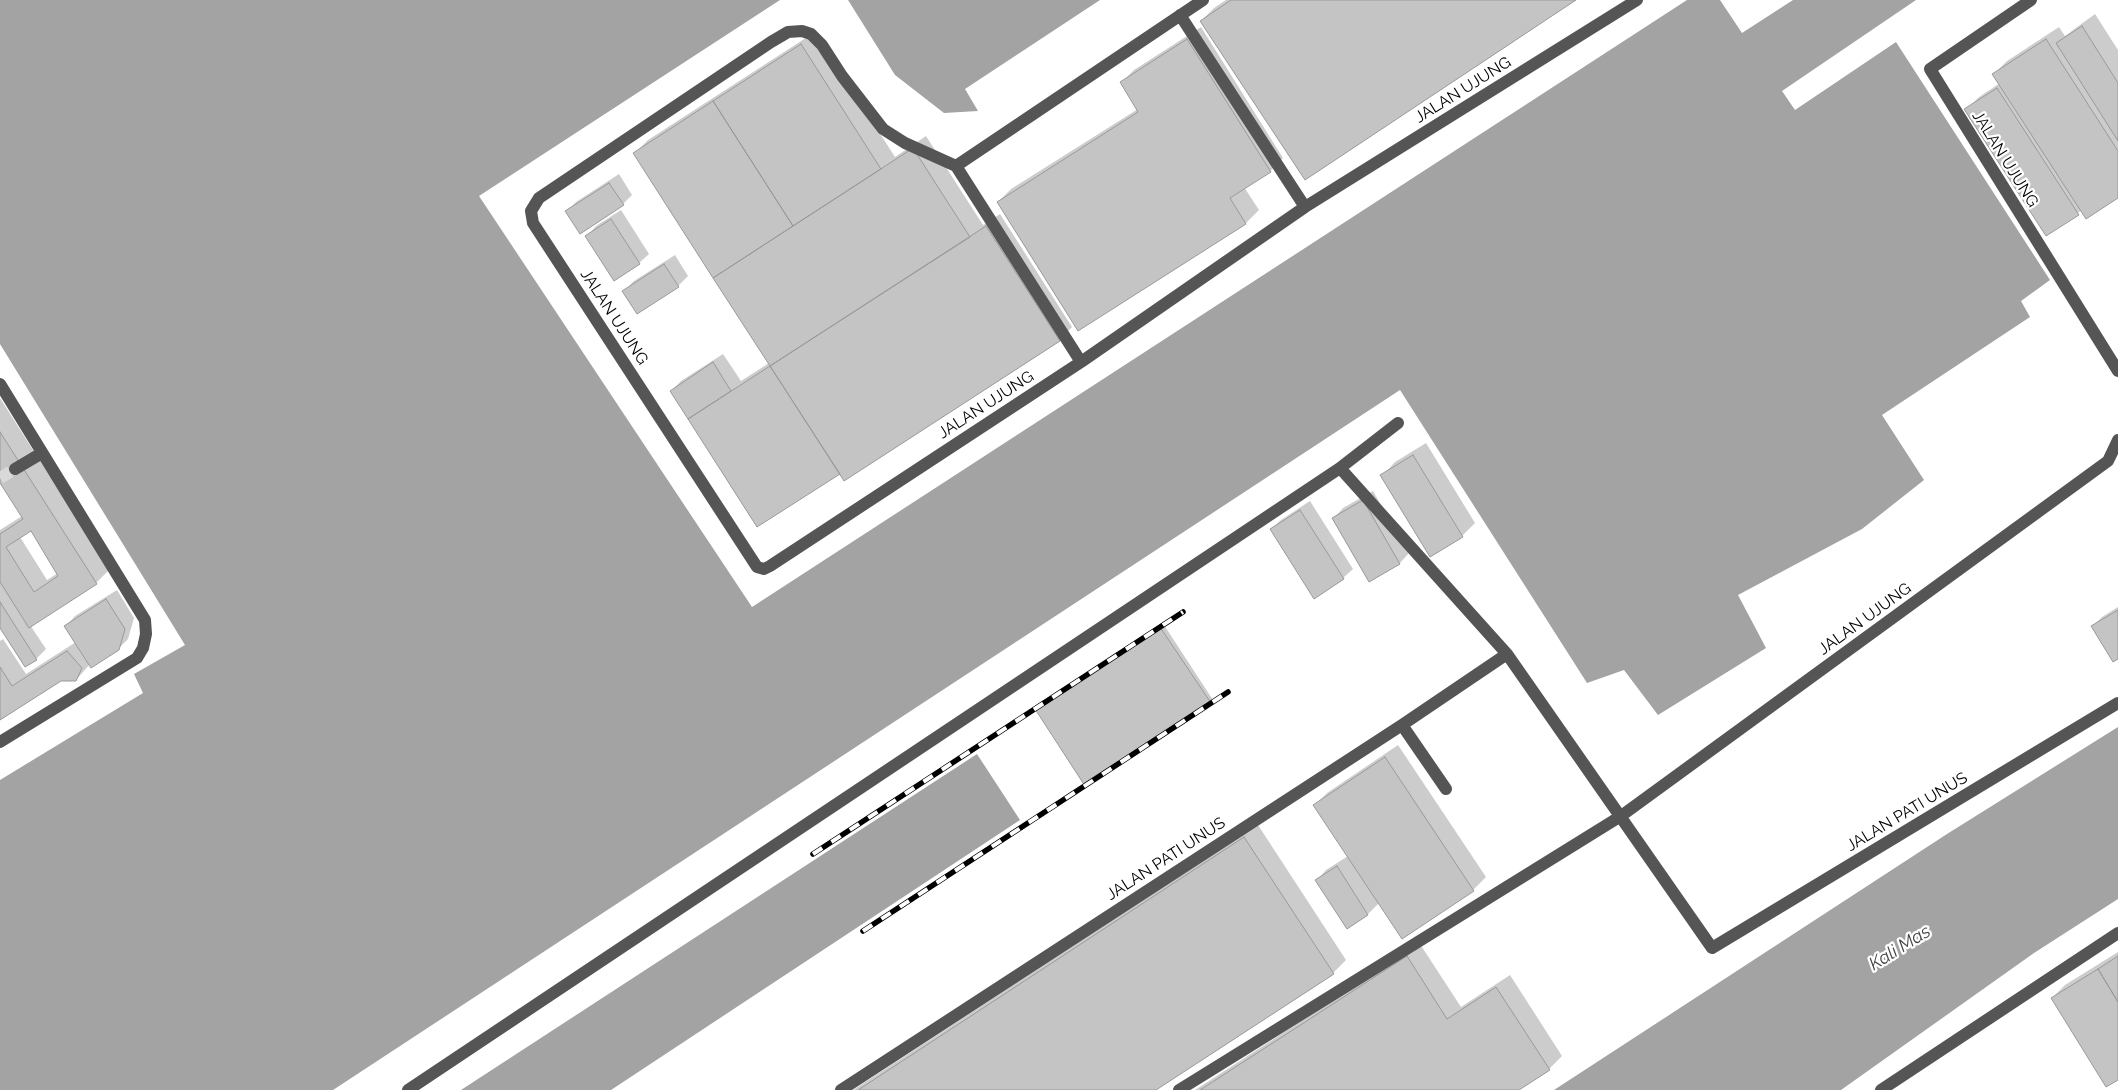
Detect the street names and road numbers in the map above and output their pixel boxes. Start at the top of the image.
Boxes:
street label: JALAN UJUNG [1411,53,1515,127]
street label: JALAN UJUNG [1968,107,2042,211]
street label: JALAN UJUNG [576,266,652,368]
street label: JALAN UJUNG [935,367,1037,443]
street label: JALAN UJUNG [1815,579,1915,659]
street label: JALAN PATI UNUS [1843,768,1971,856]
street label: JALAN PATI UNUS [1103,813,1229,905]

